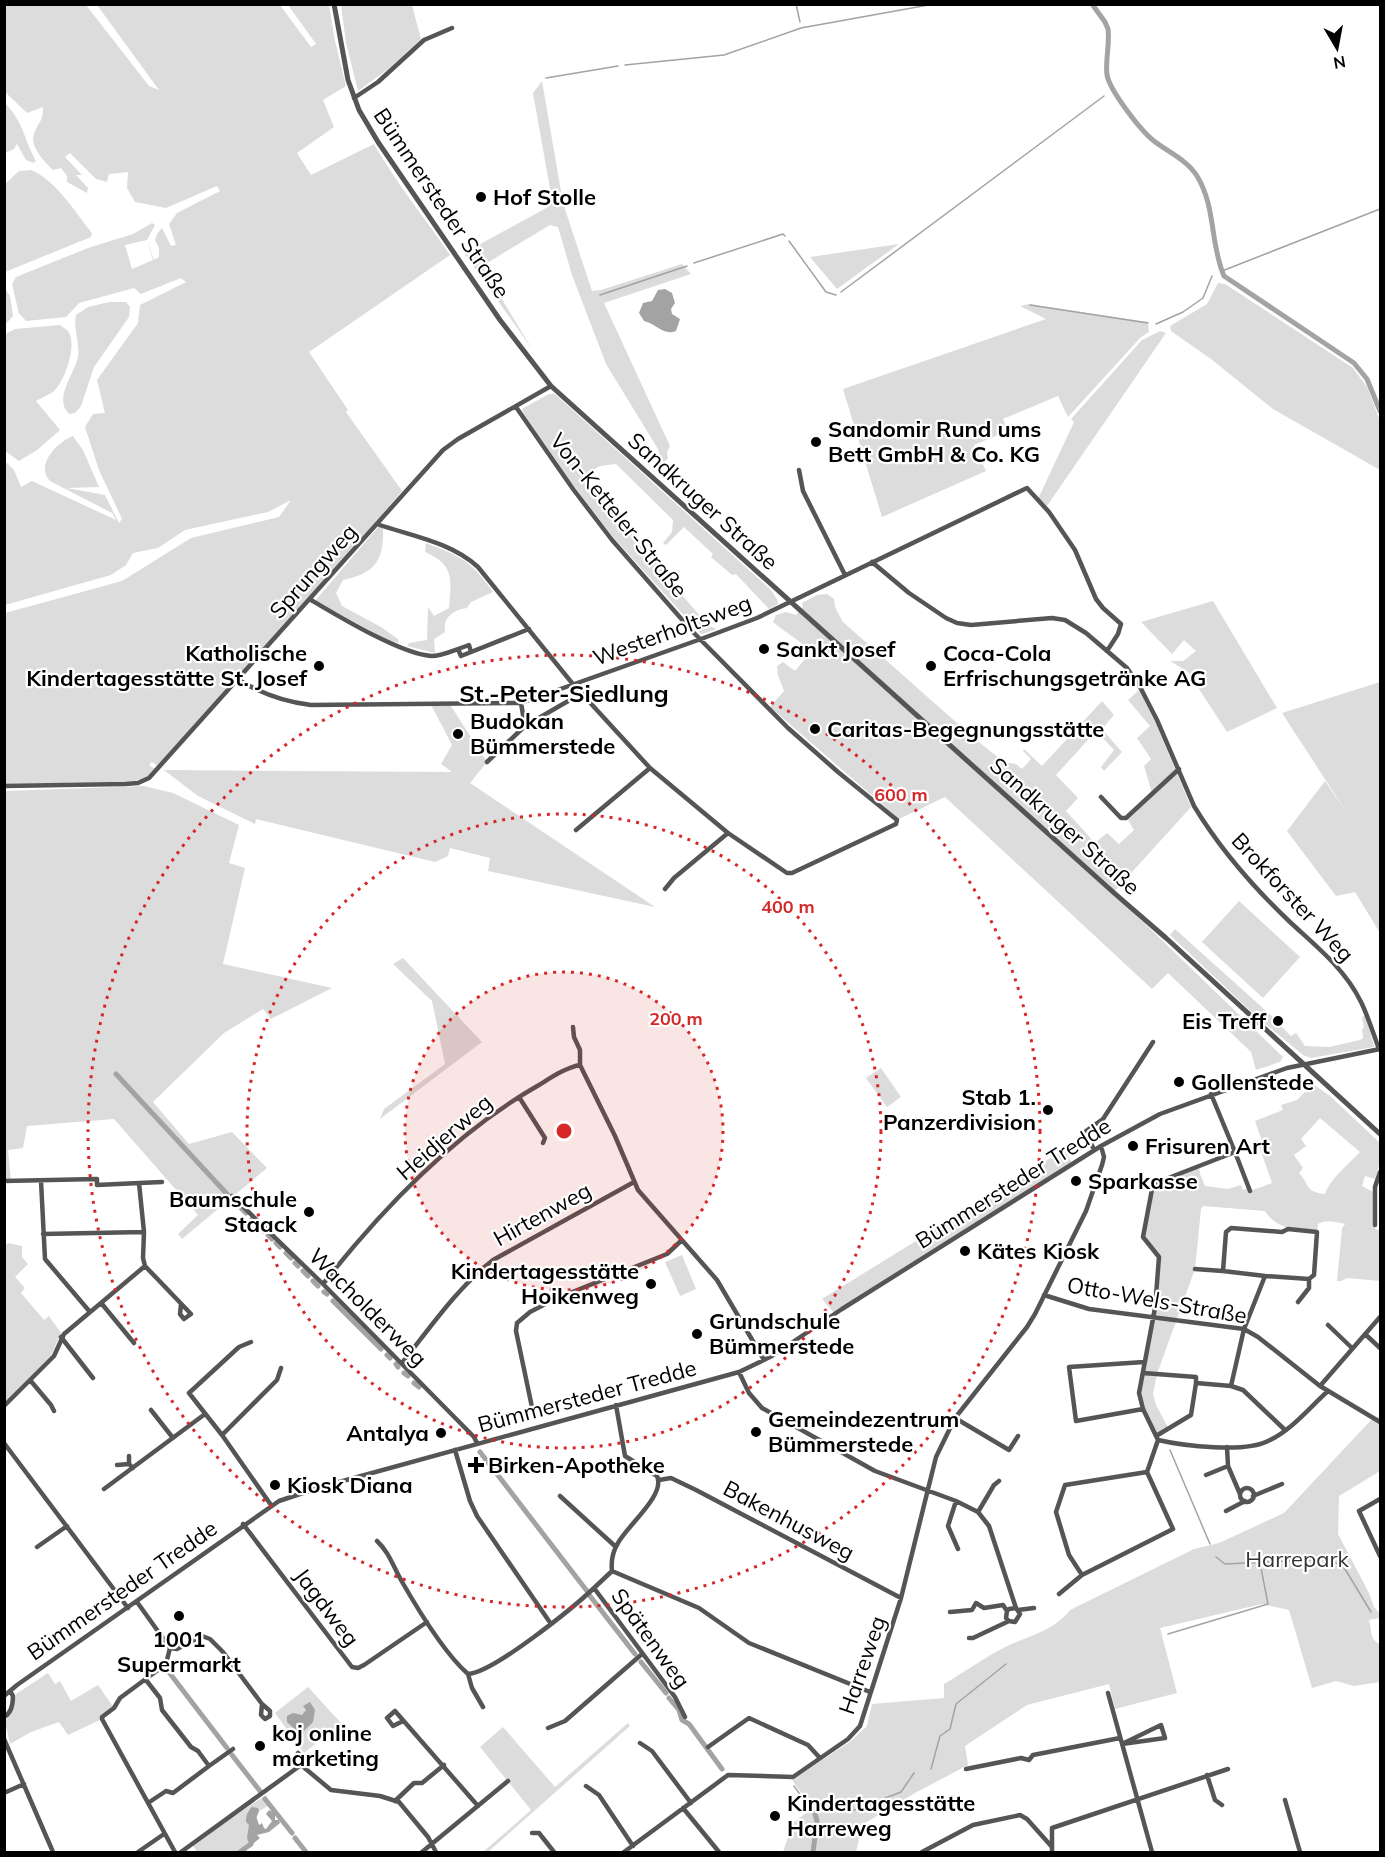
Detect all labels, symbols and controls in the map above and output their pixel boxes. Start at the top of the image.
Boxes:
north arrow [1307,18,1367,78]
text: N [1332,52,1347,74]
street label: Bümmersteder Straße [368,102,516,304]
place label: Hof Stolle [493,183,596,211]
marker: Hof Stolle [474,190,488,204]
place label: Sandomir Rund ums Bett GmbH & Co. KG [828,415,1041,468]
street label: Sandkruger Straße [622,426,784,576]
street label: Von-Ketteler-Straße [544,427,694,603]
marker: Sandomir Rund ums Bett GmbH & Co. KG [809,435,823,449]
street label: Sprungweg [263,518,363,624]
street label: Westerholtsweg [589,588,755,672]
place label: Sankt Josef [776,635,896,663]
place label: Katholische Kindertagesstätte St. Josef [26,639,308,692]
place label: Coca-Cola Erfrischungsgetränke AG [943,639,1206,692]
marker: Sankt Josef [757,642,771,656]
marker: Katholische Kindertagesstätte St. Josef [312,659,326,673]
marker: Coca-Cola Erfrischungsgetränke AG [924,659,938,673]
district label: St.-Peter-Siedlung [459,678,669,708]
place label: Budokan Bümmerstede [470,707,615,760]
place label: Caritas-Begegnungsstätte [827,715,1104,743]
marker: Caritas-Begegnungsstätte [808,722,822,736]
marker: Budokan Bümmerstede [451,727,465,741]
street label: Sandkruger Straße [984,751,1146,901]
text: 600 m [874,783,928,806]
street label: Brokforster Weg [1226,826,1360,968]
text: 400 m [761,895,815,918]
text: 200 m [649,1007,703,1030]
place label: Eis Treff [1182,1007,1267,1035]
marker: Eis Treff [1271,1014,1285,1028]
place label: Gollenstede [1191,1068,1314,1096]
marker: Gollenstede [1172,1075,1186,1089]
place label: Stab 1. Panzerdivision [883,1083,1036,1136]
street label: Heidjerweg [391,1088,497,1186]
marker: Stab 1. Panzerdivision [1041,1103,1055,1117]
street label: Bümmersteder Tredde [910,1111,1116,1255]
centre of rings [554,1121,574,1141]
place label: Frisuren Art [1145,1132,1270,1160]
marker: Frisuren Art [1126,1139,1140,1153]
place label: Sparkasse [1088,1167,1198,1195]
marker: Sparkasse [1069,1174,1083,1188]
street label: Hirtenweg [488,1176,596,1252]
place label: Baumschule Staack [169,1185,298,1238]
marker: Baumschule Staack [302,1205,316,1219]
place label: Kätes Kiosk [977,1237,1100,1265]
street label: Wacholderweg [303,1242,433,1372]
marker: Kätes Kiosk [958,1244,972,1258]
place label: Kindertagesstätte Hoikenweg [451,1257,639,1310]
street label: Otto-Wels-Straße [1065,1270,1249,1330]
marker: Kindertagesstätte Hoikenweg [644,1277,658,1291]
place label: Grundschule Bümmerstede [709,1307,854,1360]
marker: Grundschule Bümmerstede [690,1327,704,1341]
street label: Bümmersteder Tredde [475,1353,699,1439]
place label: Gemeindezentrum Bümmerstede [768,1405,959,1458]
place label: Antalya [346,1419,429,1447]
marker: Gemeindezentrum Bümmerstede [749,1425,763,1439]
marker: Antalya [434,1426,448,1440]
place label: Birken-Apotheke [488,1451,665,1479]
marker: Birken-Apotheke [469,1458,483,1472]
place label: Kiosk Diana [287,1471,413,1499]
street label: Bakenhusweg [719,1474,859,1566]
marker: Kiosk Diana [268,1478,282,1492]
street label: Bümmersteder Tredde [22,1514,222,1666]
park label: Harrepark [1245,1545,1349,1573]
street label: Jagdweg [288,1562,366,1652]
street label: Spätenweg [605,1583,697,1693]
marker: 1001 Supermarkt [172,1609,186,1623]
street label: Harreweg [832,1612,892,1718]
place label: 1001 Supermarkt [117,1625,241,1678]
place label: koj online marketing [272,1719,379,1772]
marker: koj online marketing [253,1739,267,1753]
place label: Kindertagesstätte Harreweg [787,1789,975,1842]
marker: Kindertagesstätte Harreweg [768,1809,782,1823]

